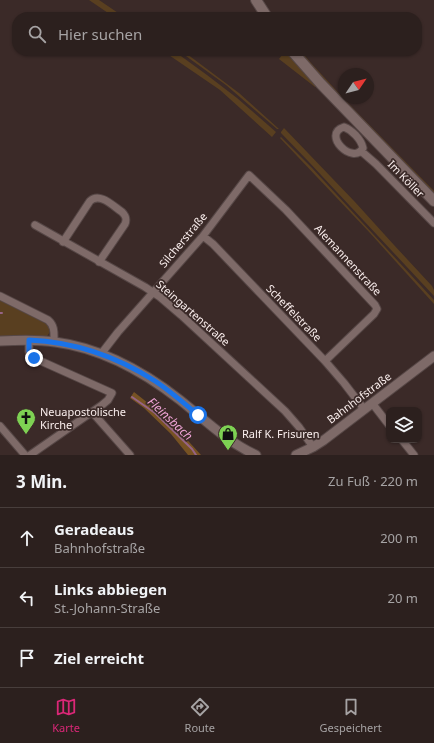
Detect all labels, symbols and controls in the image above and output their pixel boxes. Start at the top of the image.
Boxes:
search box [12,12,422,56]
icon: search [26,23,48,45]
text: Hier suchen [58,24,142,44]
north arrow [338,68,374,104]
street label: Im Köller [385,157,428,201]
street label: Silcherstraße [155,209,210,270]
street label: Alemannenstraße [312,221,385,298]
street label: Steingartenstraße [153,276,233,349]
street label: Scheffelstraße [263,281,325,344]
route end [25,349,43,367]
street label: Bahnhofstraße [323,368,394,427]
water label: Fleinsbach [144,393,197,444]
place label: Neuapostolische Kirche [40,404,126,432]
route start [189,406,207,424]
church icon: Neuapostolische Kirche [15,407,37,435]
map controls [386,407,422,443]
button: layers [386,407,422,443]
shop icon: Ralf K. Frisuren [217,423,239,451]
place label: Ralf K. Frisuren [242,426,320,441]
text: 3 Min. [16,470,67,493]
text: Zu Fuß · 220 m [328,472,418,490]
text: Geradeaus [54,519,134,539]
icon: ahead [16,527,38,549]
text: 200 m [380,529,418,547]
text: Bahnhofstraße [54,539,145,557]
text: Links abbiegen [54,579,167,599]
icon: left [16,587,38,609]
text: 20 m [388,589,418,607]
text: St.-Johann-Straße [54,599,160,617]
icon: arrive [16,647,38,669]
text: Ziel erreicht [54,648,144,668]
tab: Karte [52,696,80,735]
tab: Route [185,696,215,735]
tab: Gespeichert [320,696,382,735]

